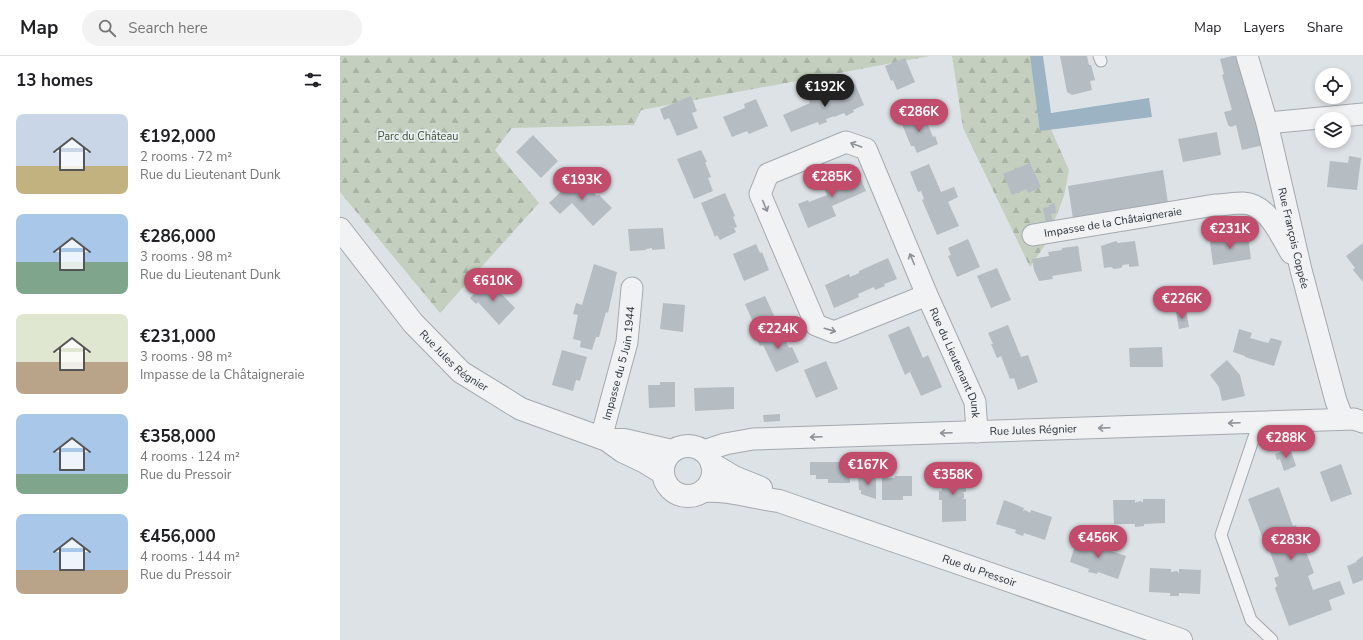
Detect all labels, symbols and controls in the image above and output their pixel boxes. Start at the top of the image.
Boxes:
search box [82,10,362,46]
text: Map [20,15,58,41]
icon: search [96,17,118,39]
text: Search here [128,18,208,38]
text: Map [1194,18,1221,37]
text: Layers [1243,18,1285,37]
text: Share [1307,18,1343,37]
map controls [1315,68,1351,148]
button: locate [1315,68,1351,104]
text: 13 homes [16,69,93,92]
icon: filters [302,69,324,91]
pin: €192K [797,74,853,108]
text: €192K [805,78,845,96]
pin: €286K [891,99,947,133]
text: €286K [899,103,939,121]
button: layers [1315,112,1351,148]
text: €192,000 [140,125,216,148]
park label: Parc du Château [378,129,458,144]
icon: home [48,130,96,178]
one-way arrow [851,141,863,149]
text: 2 rooms · 72 m² [140,148,232,166]
pin: €285K [804,164,860,198]
text: Rue du Lieutenant Dunk [140,166,281,184]
pin: €193K [554,167,610,201]
text: €285K [812,168,852,186]
text: €193K [562,171,602,189]
street label: Rue François Coppée [1275,186,1313,290]
one-way arrow [762,200,769,212]
street label: Impasse de la Châtaigneraie [1043,203,1183,241]
pin: €231K [1202,216,1258,250]
text: €231K [1210,220,1250,238]
text: €286,000 [140,225,216,248]
icon: home [48,230,96,278]
text: 3 rooms · 98 m² [140,248,232,266]
one-way arrow [908,254,915,266]
text: Rue du Lieutenant Dunk [140,266,281,284]
pin: €610K [465,268,521,302]
text: €610K [473,272,513,290]
pin: €226K [1154,286,1210,320]
text: €226K [1162,290,1202,308]
street label: Impasse du 5 Juin 1944 [599,305,638,422]
street label: Rue du Lieutenant Dunk [926,305,984,419]
pin: €224K [750,316,806,350]
text: €224K [758,320,798,338]
text: €231,000 [140,325,216,348]
street label: Rue Jules Régnier [416,327,491,395]
one-way arrow [823,327,836,334]
icon: home [48,330,96,378]
text: 3 rooms · 98 m² [140,348,232,366]
text: Impasse de la Châtaigneraie [140,366,304,384]
one-way arrow [1228,420,1241,427]
street label: Rue Jules Régnier [989,421,1077,439]
one-way arrow [1098,424,1111,432]
text: €358,000 [140,425,216,448]
pin: €288K [1258,425,1314,459]
one-way arrow [940,429,953,437]
text: €288K [1266,429,1306,447]
icon: home [48,430,96,478]
one-way arrow [810,433,823,441]
text: 4 rooms · 124 m² [140,448,240,466]
pin: €167K [840,452,896,486]
text: €167K [848,456,888,474]
pin: €358K [925,462,981,496]
text: Rue du Pressoir [140,466,231,484]
text: €358K [933,466,973,484]
text: €456,000 [140,525,216,548]
pin: €456K [1070,525,1126,559]
pin: €283K [1263,527,1319,561]
text: €456K [1078,529,1118,547]
icon: home [48,530,96,578]
text: €283K [1271,531,1311,549]
text: 4 rooms · 144 m² [140,548,240,566]
street label: Rue du Pressoir [940,551,1019,590]
text: Rue du Pressoir [140,566,231,584]

